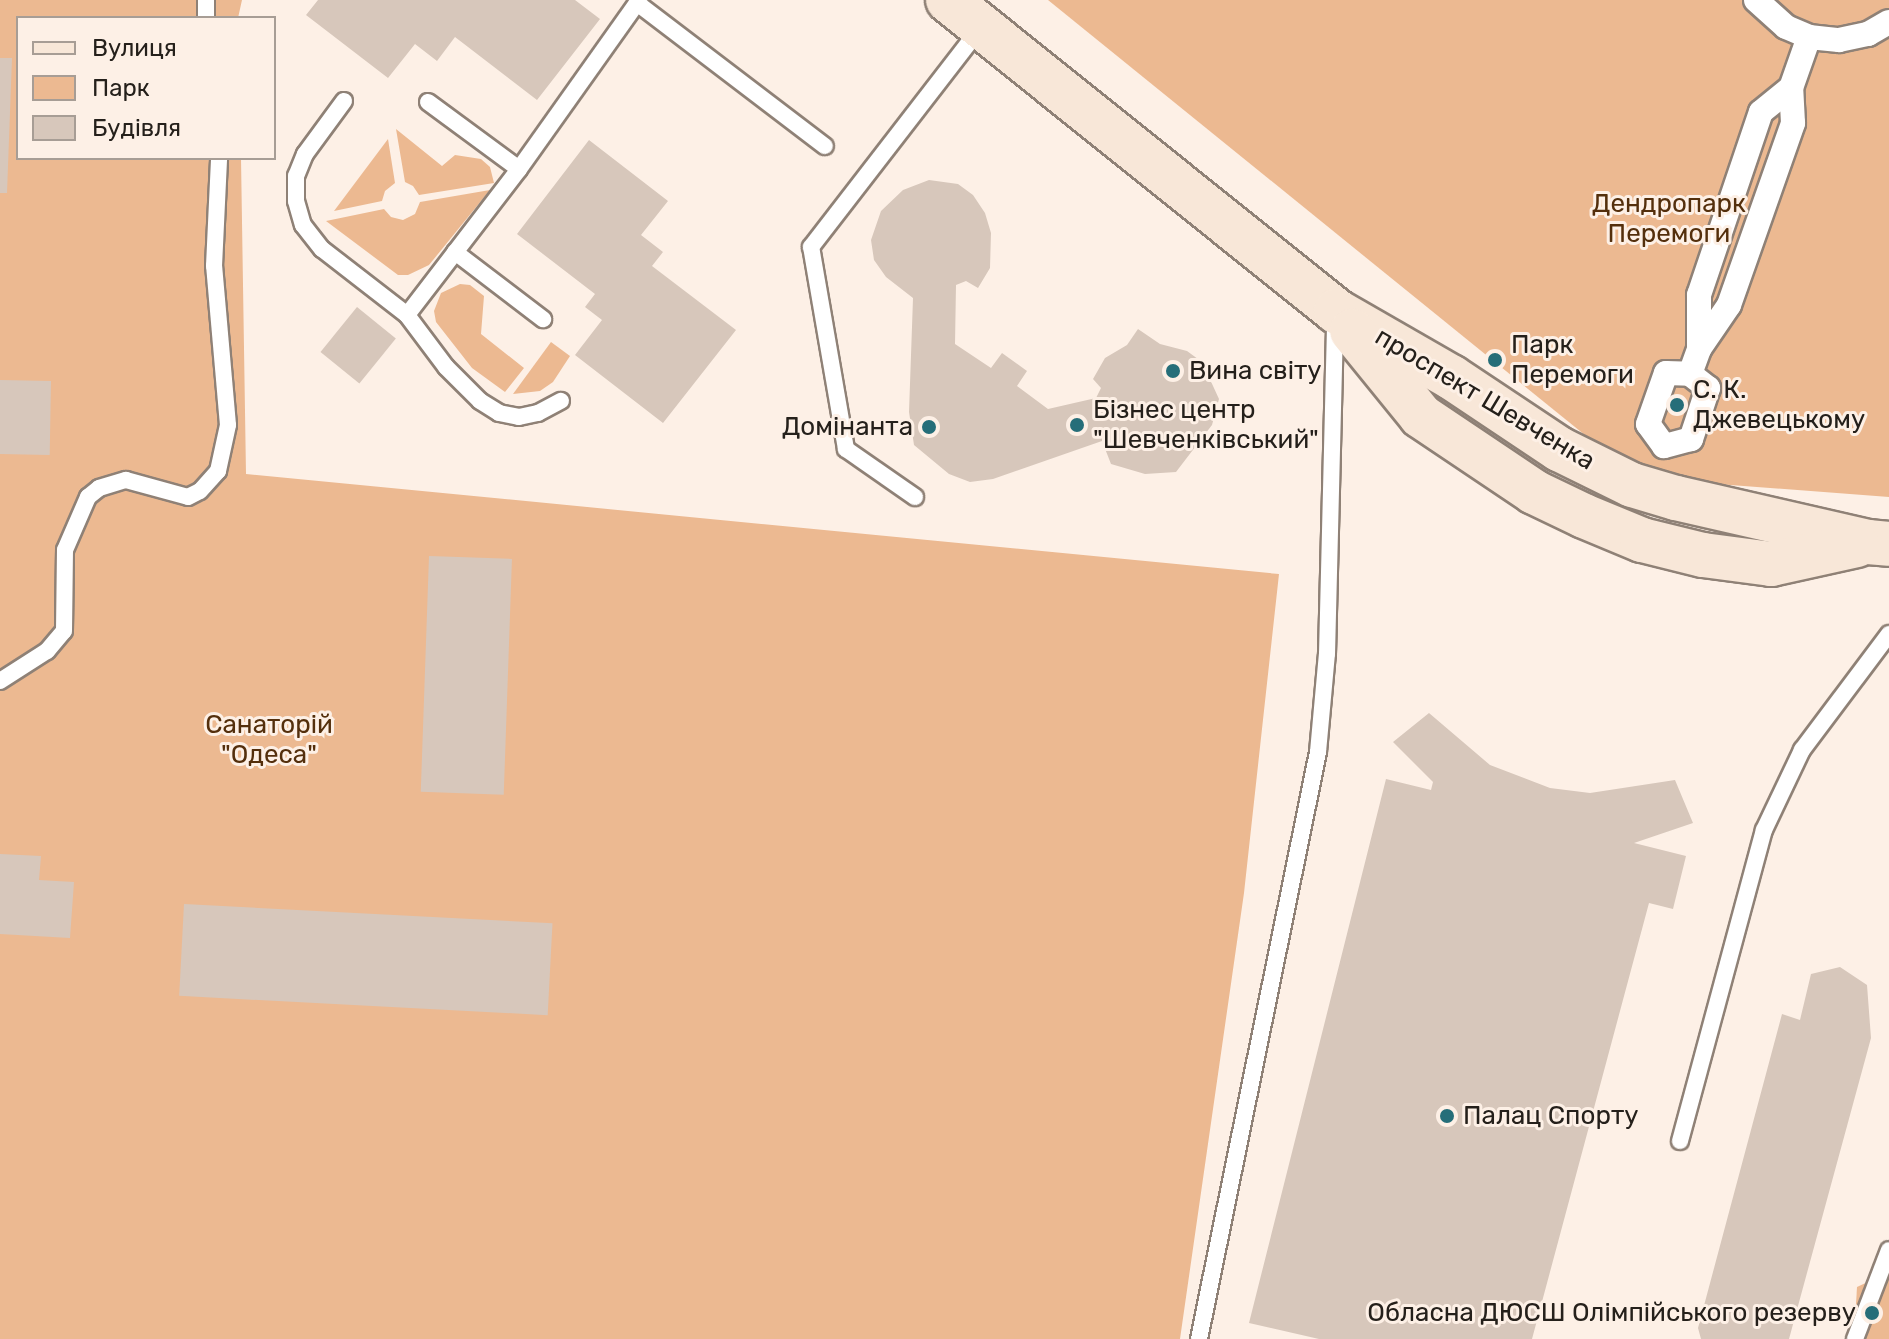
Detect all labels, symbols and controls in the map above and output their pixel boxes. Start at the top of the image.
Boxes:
legend [16,16,276,160]
text: Вулиця [92,34,177,62]
text: Парк [92,74,150,102]
text: Будівля [92,114,181,142]
park label: Дендропарк Перемоги [1592,188,1746,250]
street label: проспект Шевченка [1369,321,1601,477]
place label: Парк Перемоги [1511,329,1634,390]
marker: Парк Перемоги [1486,351,1504,369]
place label: Вина світу [1189,355,1322,387]
marker: Вина світу [1164,362,1182,380]
place label: С. К. Джевецькому [1693,374,1865,436]
place label: Бізнес центр "Шевченківський" [1093,394,1319,456]
marker: С. К. Джевецькому [1668,396,1686,414]
place label: Домінанта [782,411,913,443]
marker: Бізнес центр "Шевченківський" [1068,416,1086,434]
marker: Домінанта [920,418,938,436]
park label: Санаторій "Одеса" [205,709,333,770]
place label: Палац Спорту [1463,1100,1638,1132]
marker: Палац Спорту [1438,1107,1456,1125]
place label: Обласна ДЮСШ Олімпійського резерву [1367,1297,1856,1329]
marker: Обласна ДЮСШ Олімпійського резерву [1863,1304,1881,1322]

